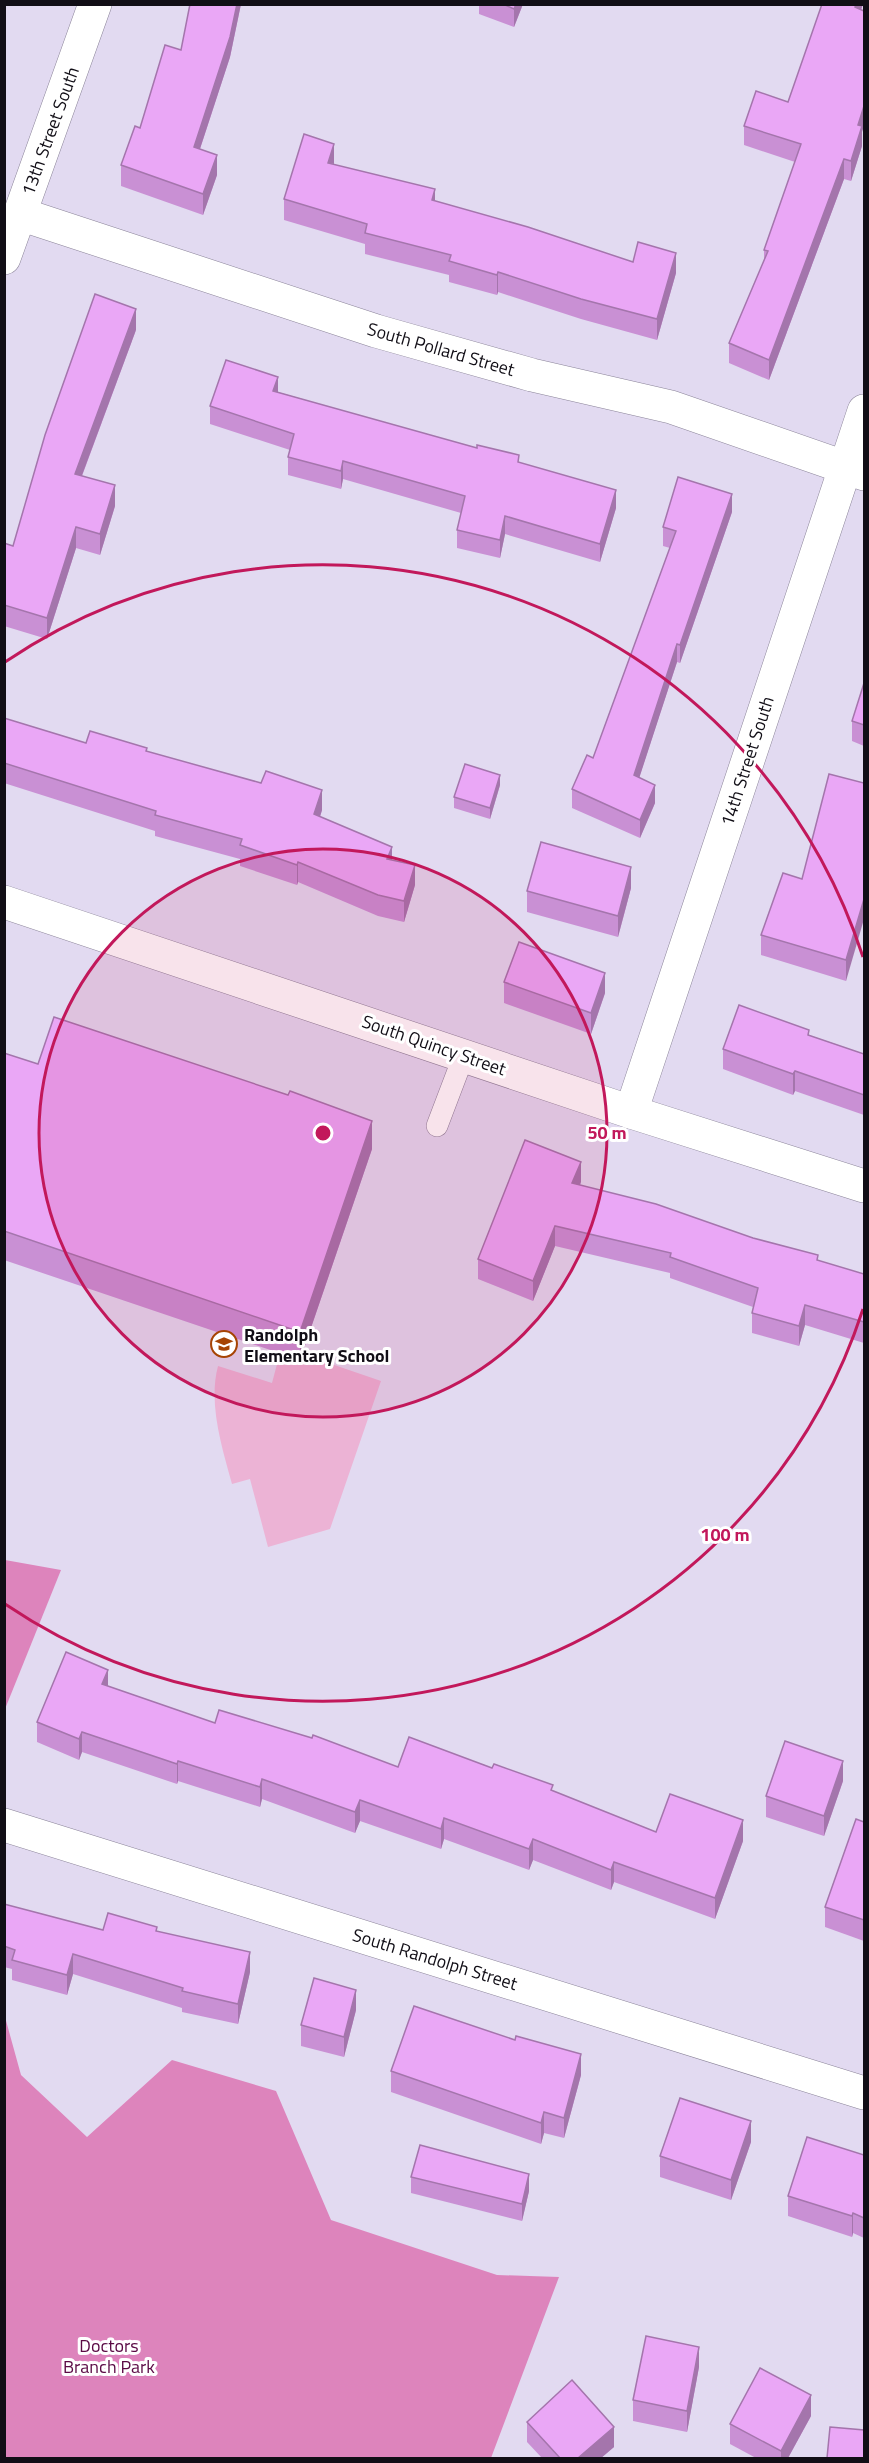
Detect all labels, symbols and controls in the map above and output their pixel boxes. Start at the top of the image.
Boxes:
street label: 13th Street South [14,63,86,199]
street label: South Pollard Street [364,315,518,383]
street label: 14th Street South [713,692,781,830]
street label: South Quincy Street [358,1008,510,1083]
text: 50 m [587,1119,627,1146]
centre of rings [313,1123,333,1143]
place label: Randolph Elementary School [244,1321,389,1369]
school or university icon: Randolph Elementary School [209,1329,239,1359]
text: 100 m [700,1521,750,1548]
street label: South Randolph Street [349,1921,521,1997]
park label: Doctors Branch Park [63,2332,155,2380]

